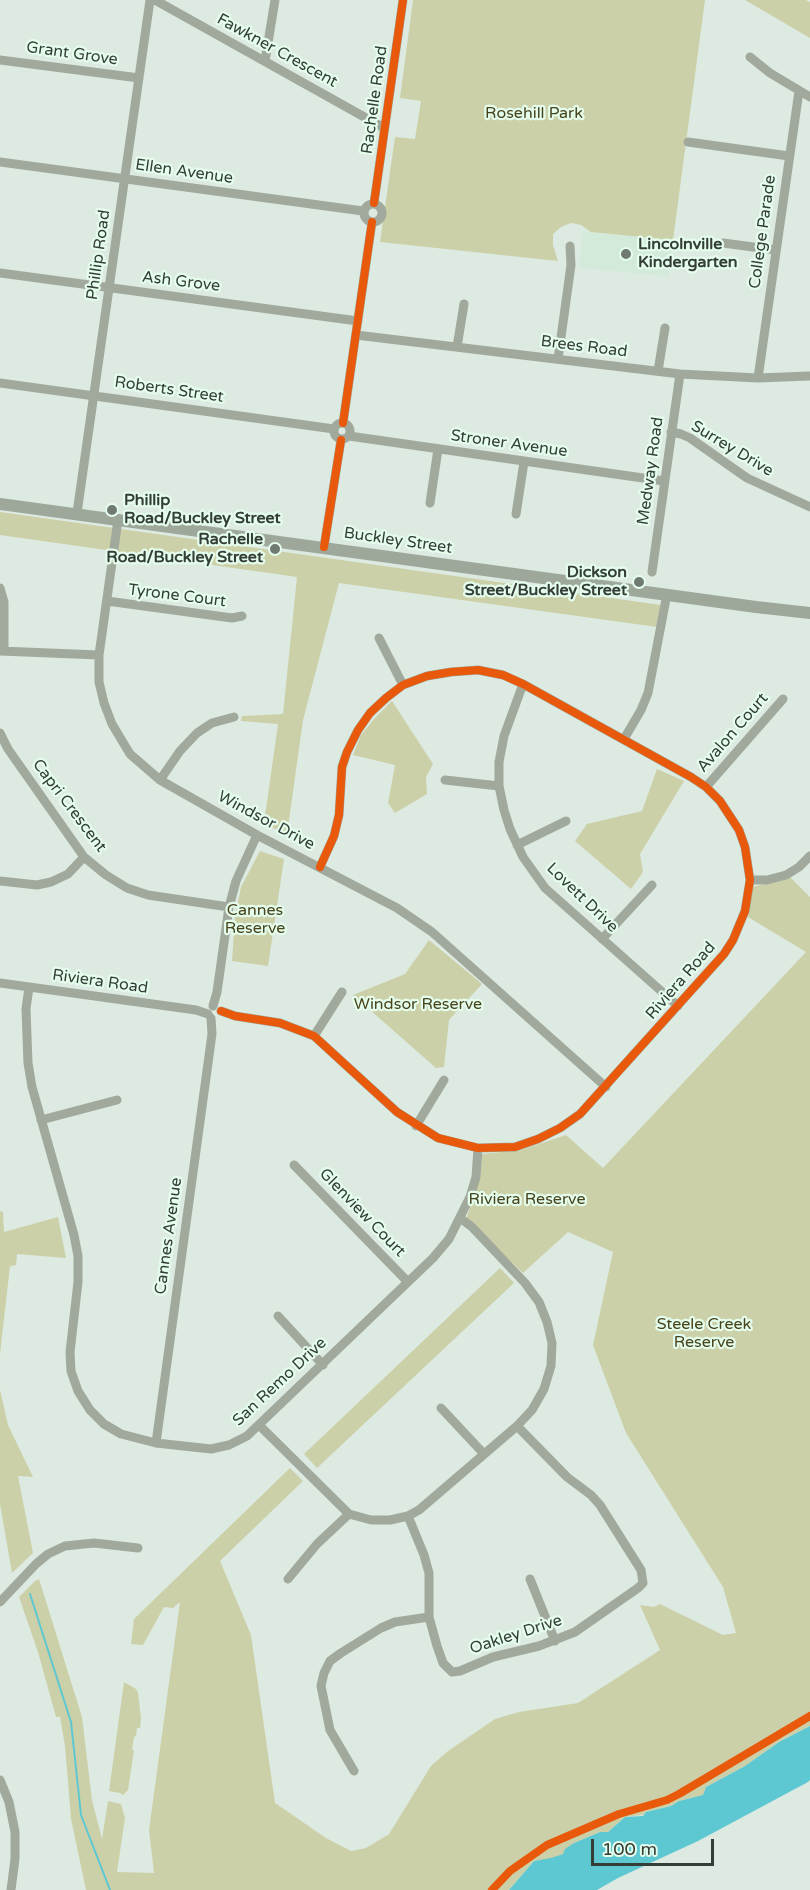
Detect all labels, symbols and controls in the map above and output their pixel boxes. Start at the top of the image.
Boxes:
street label: Fawkner Crescent [213,10,341,92]
street label: Grant Grove [25,38,119,70]
street label: Rachelle Road [358,45,392,155]
park label: Rosehill Park [485,104,583,124]
street label: Ellen Avenue [134,156,234,188]
street label: College Parade [746,174,780,290]
street label: Phillip Road [83,209,115,301]
place label: Lincolnville Kindergarten [638,235,738,273]
marker: Lincolnville Kindergarten [619,247,633,261]
street label: Ash Grove [141,268,221,296]
street label: Brees Road [540,332,628,362]
street label: Roberts Street [113,373,225,407]
street label: Medway Road [634,416,668,526]
street label: Surrey Drive [687,417,777,481]
street label: Stroner Avenue [449,426,569,462]
place label: Phillip Road/Buckley Street [124,491,281,529]
marker: Phillip Road/Buckley Street [105,503,119,517]
street label: Buckley Street [342,524,454,558]
place label: Rachelle Road/Buckley Street [106,530,263,568]
marker: Rachelle Road/Buckley Street [268,542,282,556]
place label: Dickson Street/Buckley Street [465,563,627,601]
marker: Dickson Street/Buckley Street [632,575,646,589]
street label: Tyrone Court [127,580,227,612]
street label: Avalon Court [693,689,773,777]
street label: Capri Crescent [28,756,110,856]
street label: Windsor Drive [214,787,318,855]
street label: Lovett Drive [542,859,622,937]
park label: Cannes Reserve [225,901,285,939]
street label: Riviera Road [642,938,720,1024]
street label: Riviera Road [51,966,149,998]
park label: Windsor Reserve [354,995,482,1015]
street label: Glenview Court [315,1165,409,1261]
street label: Cannes Avenue [151,1176,187,1296]
park label: Riviera Reserve [469,1190,585,1210]
park label: Steele Creek Reserve [657,1315,751,1353]
street label: San Remo Drive [229,1334,331,1430]
street label: Oakley Drive [468,1611,564,1659]
scale bar [594,1827,717,1865]
text: 100 m [602,1838,657,1860]

